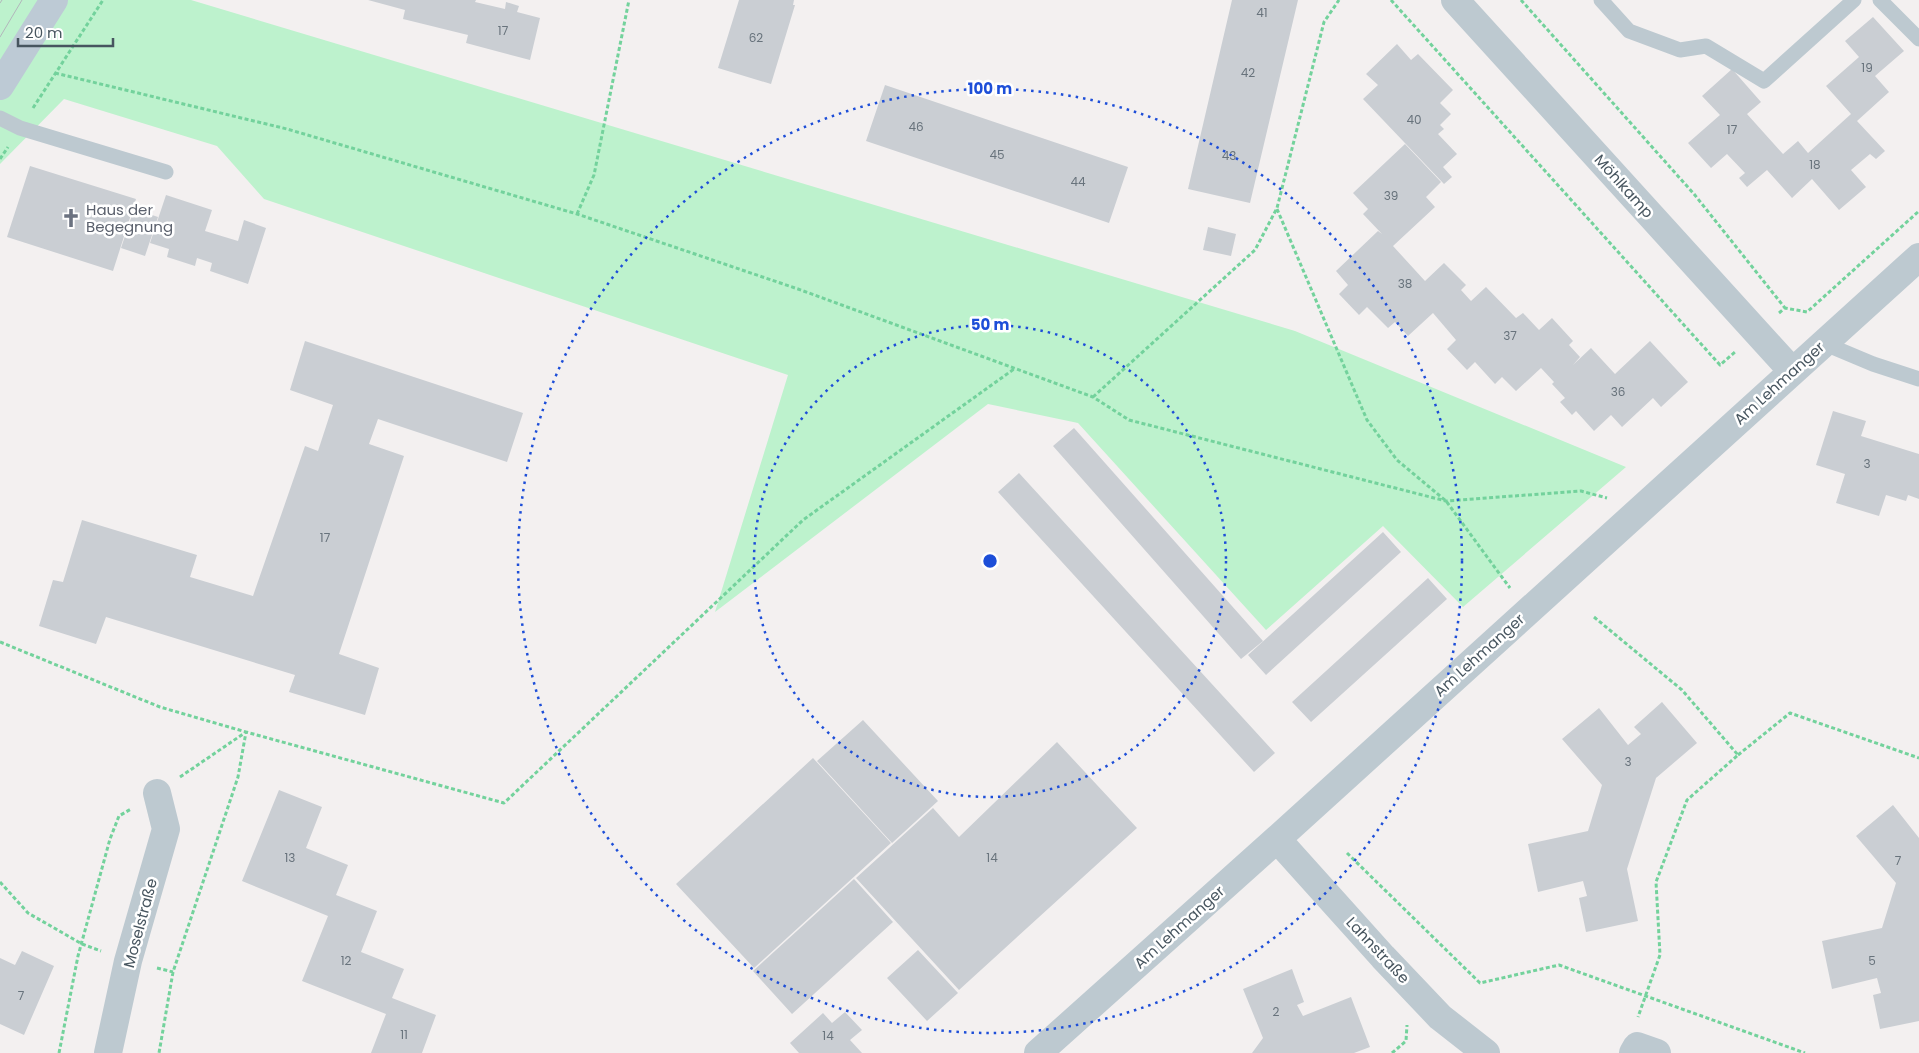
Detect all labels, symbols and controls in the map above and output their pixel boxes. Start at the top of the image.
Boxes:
house number: 41 [1256,4,1268,21]
scale bar [18,15,112,47]
text: 20 m [25,22,63,43]
house number: 17 [498,22,509,39]
house number: 62 [749,29,763,46]
house number: 19 [1861,59,1873,76]
house number: 42 [1241,64,1255,81]
text: 100 m [968,78,1012,99]
house number: 40 [1406,111,1422,128]
house number: 46 [908,118,924,135]
house number: 17 [1727,121,1738,138]
house number: 45 [989,146,1005,163]
house number: 43 [1222,147,1236,164]
street label: Möhlkamp [1590,150,1658,222]
house number: 18 [1809,156,1821,173]
house number: 44 [1070,173,1086,190]
house number: 39 [1384,187,1398,204]
place label: Haus der Begegnung [86,199,173,237]
church icon: Haus der Begegnung [60,207,82,229]
house number: 38 [1398,275,1412,292]
text: 50 m [971,314,1009,335]
house number: 37 [1503,327,1517,344]
street label: Am Lehmanger [1729,336,1829,429]
house number: 36 [1611,383,1625,400]
house number: 3 [1863,455,1871,472]
house number: 17 [320,529,331,546]
centre of rings [981,552,999,570]
street label: Am Lehmanger [1429,608,1529,701]
house number: 3 [1624,753,1632,770]
house number: 13 [285,849,295,866]
house number: 14 [986,849,998,866]
house number: 7 [1895,852,1902,869]
street label: Moselstraße [118,876,162,970]
street label: Am Lehmanger [1129,880,1229,973]
street label: Lahnstraße [1342,912,1414,988]
house number: 12 [341,952,351,969]
house number: 5 [1868,952,1876,969]
house number: 7 [18,987,25,1004]
house number: 2 [1273,1003,1280,1020]
house number: 11 [400,1026,408,1043]
house number: 14 [822,1027,834,1044]

